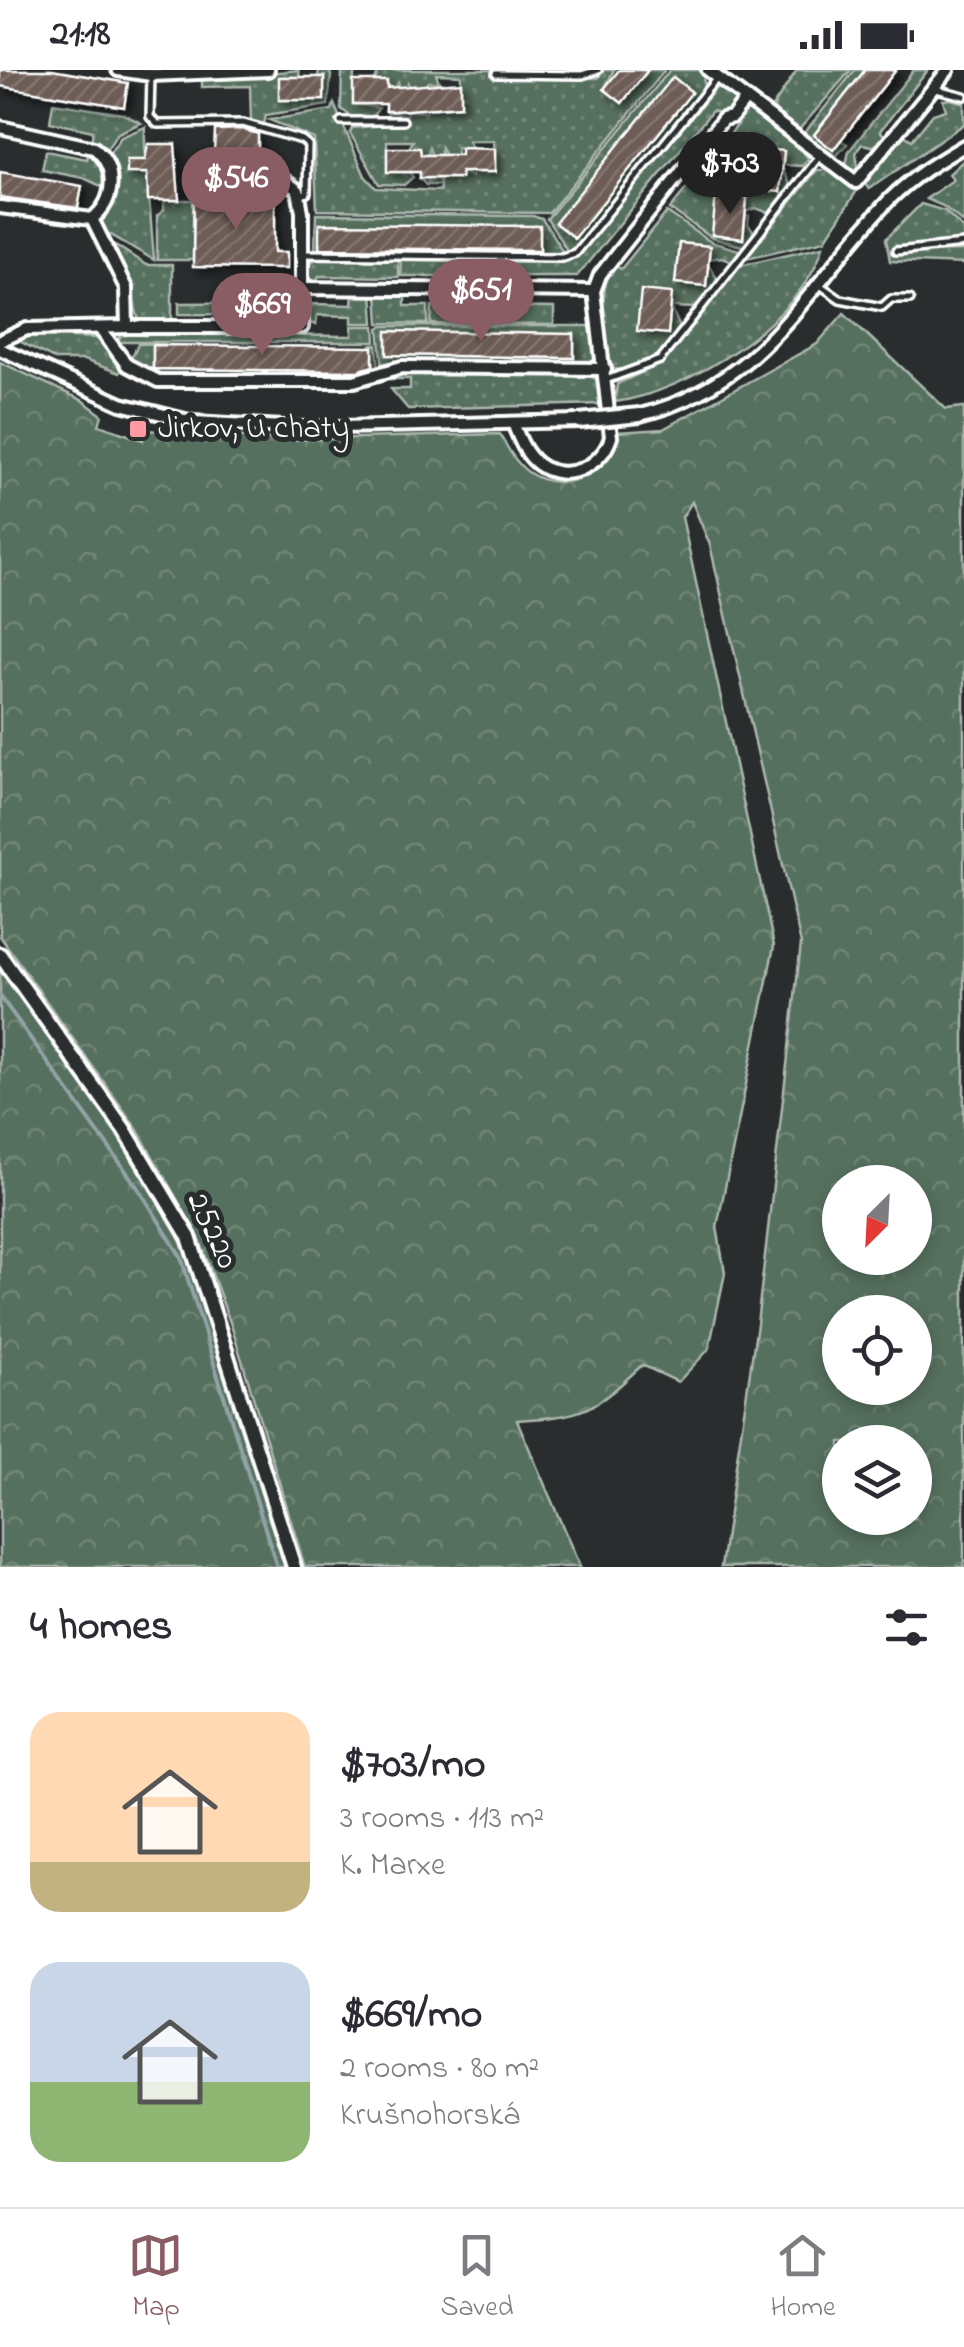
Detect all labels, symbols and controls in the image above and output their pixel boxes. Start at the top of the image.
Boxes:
text: 21:18 [50,7,111,63]
pin: $703 [671,132,789,217]
text: $703 [700,141,760,188]
pin: $546 [177,147,295,232]
text: $546 [204,156,268,203]
pin: $651 [422,259,540,344]
text: $651 [450,268,512,315]
pin: $669 [203,273,321,358]
text: $669 [233,282,291,329]
place label: Jirkov, U chaty [158,406,349,453]
marker: Jirkov, U chaty [127,418,149,440]
north arrow [822,1165,932,1275]
map controls [822,1165,932,1535]
street label: 25220 [173,1185,249,1277]
button: locate [822,1295,932,1405]
button: layers [822,1425,932,1535]
text: 4 homes [30,1597,172,1658]
icon: filters [879,1600,934,1655]
text: $703/mo [340,1735,486,1796]
icon: home [110,1752,230,1872]
text: 3 rooms · 113 m² [340,1796,544,1843]
text: K. Marxe [340,1843,445,1890]
text: $669/mo [340,1985,482,2046]
icon: home [110,2002,230,2122]
text: 2 rooms · 80 m² [340,2046,539,2093]
text: Krušnohorská [340,2093,520,2140]
tab: Map [128,2228,183,2329]
tab: Saved [440,2228,513,2329]
tab: Home [770,2228,836,2329]

